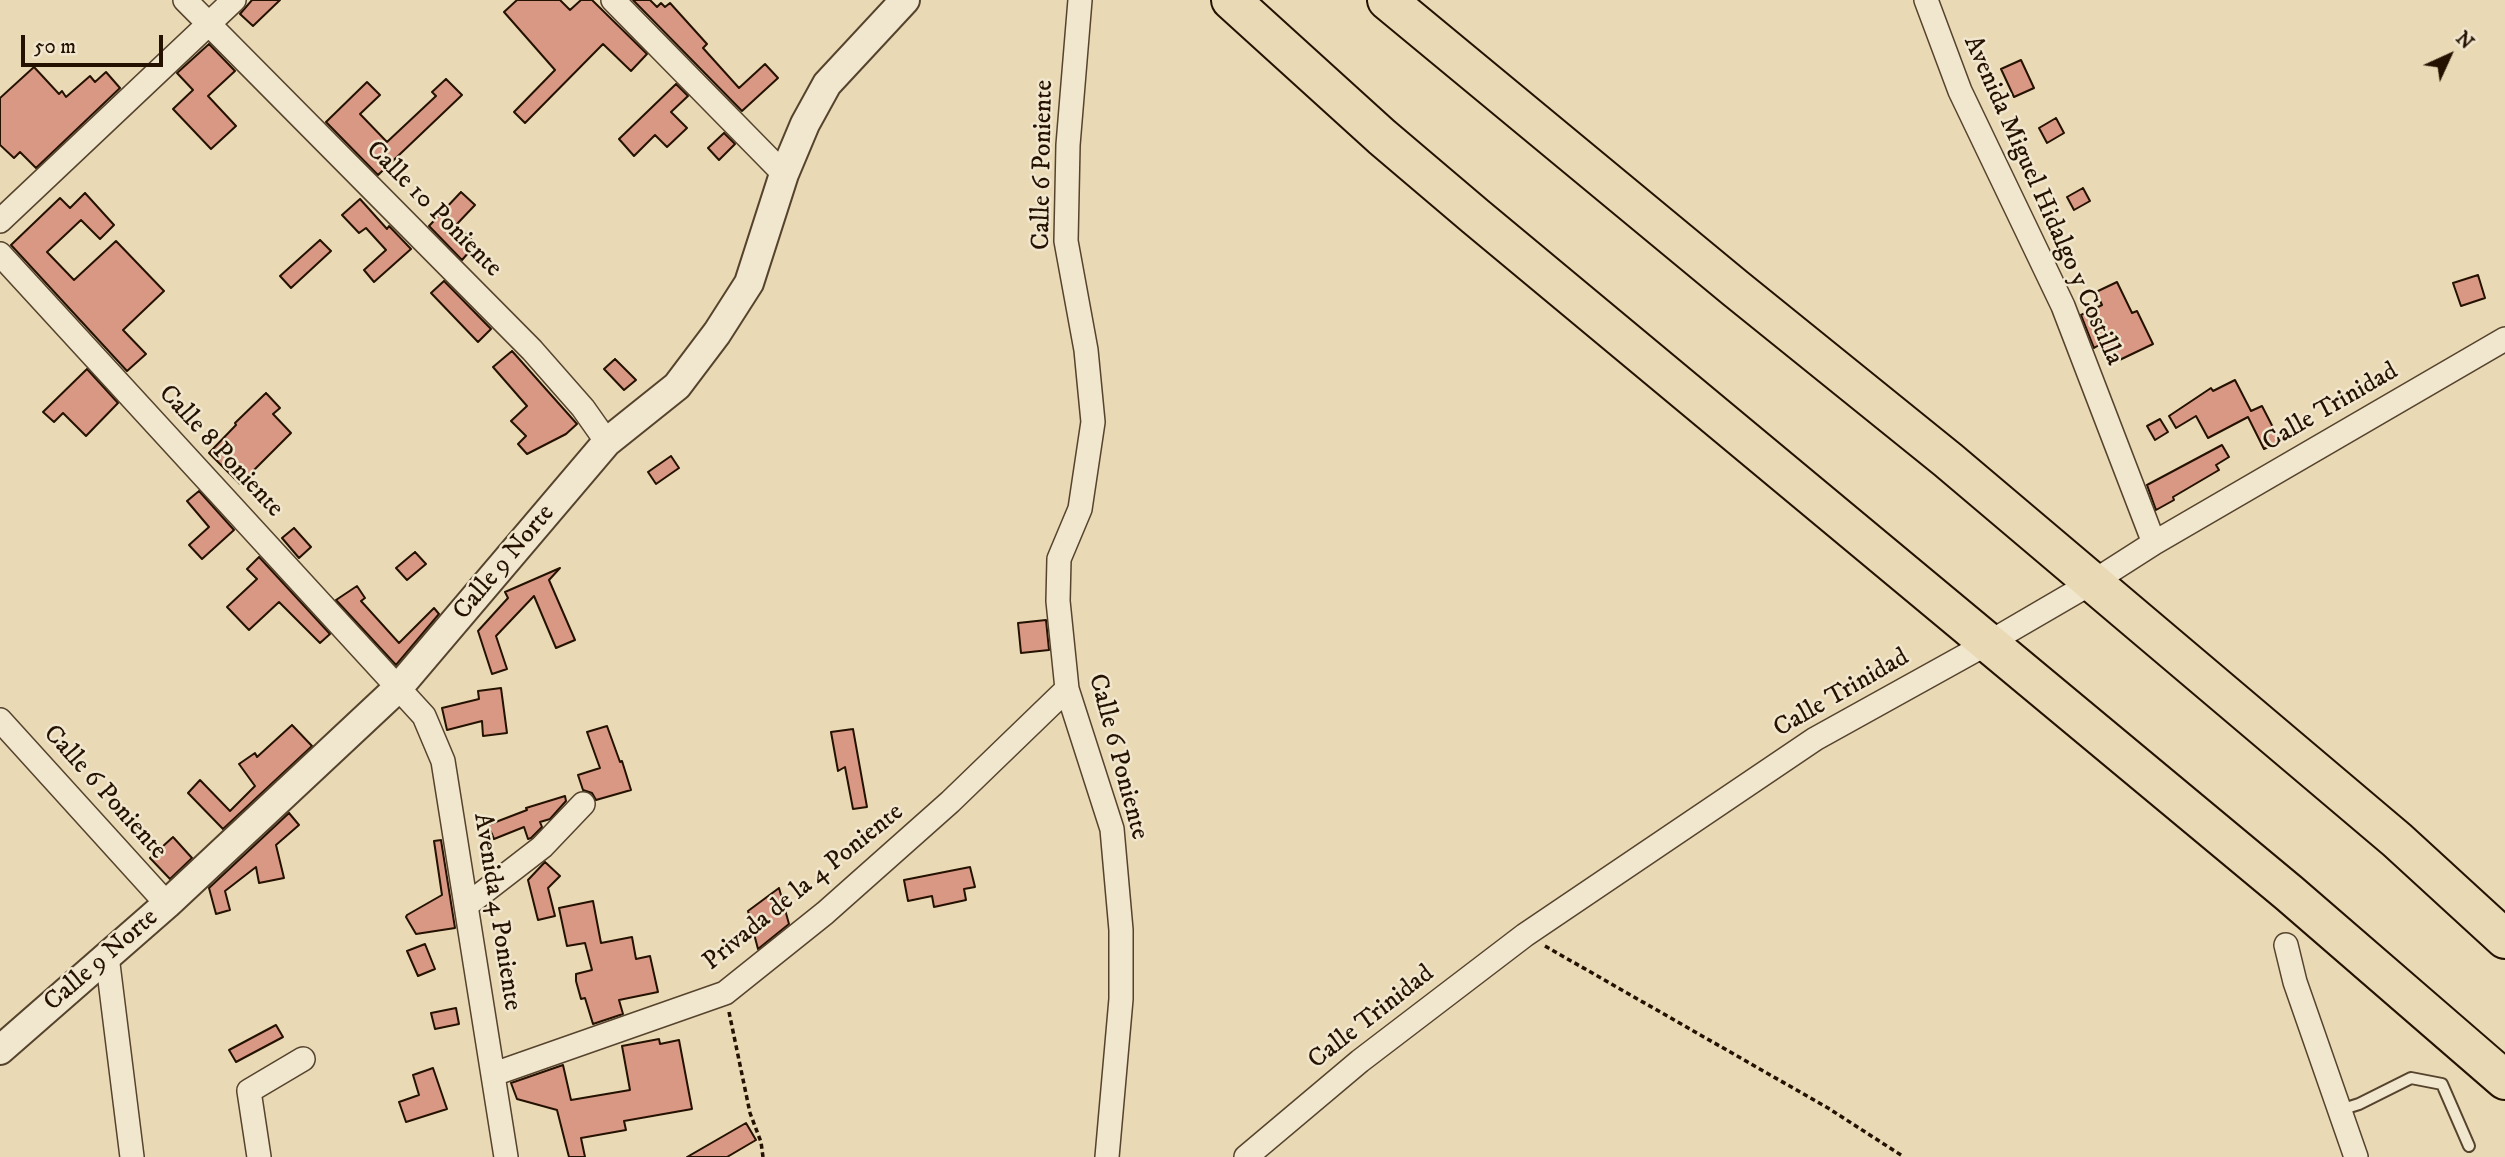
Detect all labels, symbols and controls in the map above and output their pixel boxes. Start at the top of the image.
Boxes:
scale bar [24,21,166,65]
north arrow [2414,21,2484,91]
text: N [2451,27,2478,54]
street label: Avenida Miguel Hidalgo y Costilla [1955,31,2129,371]
text: 50 m [34,34,76,60]
street label: Calle 6 Poniente [1027,80,1061,250]
street label: Calle 10 Poniente [358,135,508,285]
street label: Calle Trinidad [2258,357,2404,459]
street label: Calle 8 Poniente [151,379,289,525]
street label: Calle 9 Norte [448,499,562,627]
street label: Calle Trinidad [1769,643,1915,745]
street label: Calle 6 Poniente [1080,671,1154,843]
street label: Calle 6 Poniente [35,719,173,867]
street label: Privada de la 4 Poniente [698,798,910,978]
street label: Avenida 4 Poniente [465,811,527,1013]
street label: Calle 9 Norte [39,903,165,1019]
street label: Calle Trinidad [1303,959,1441,1077]

